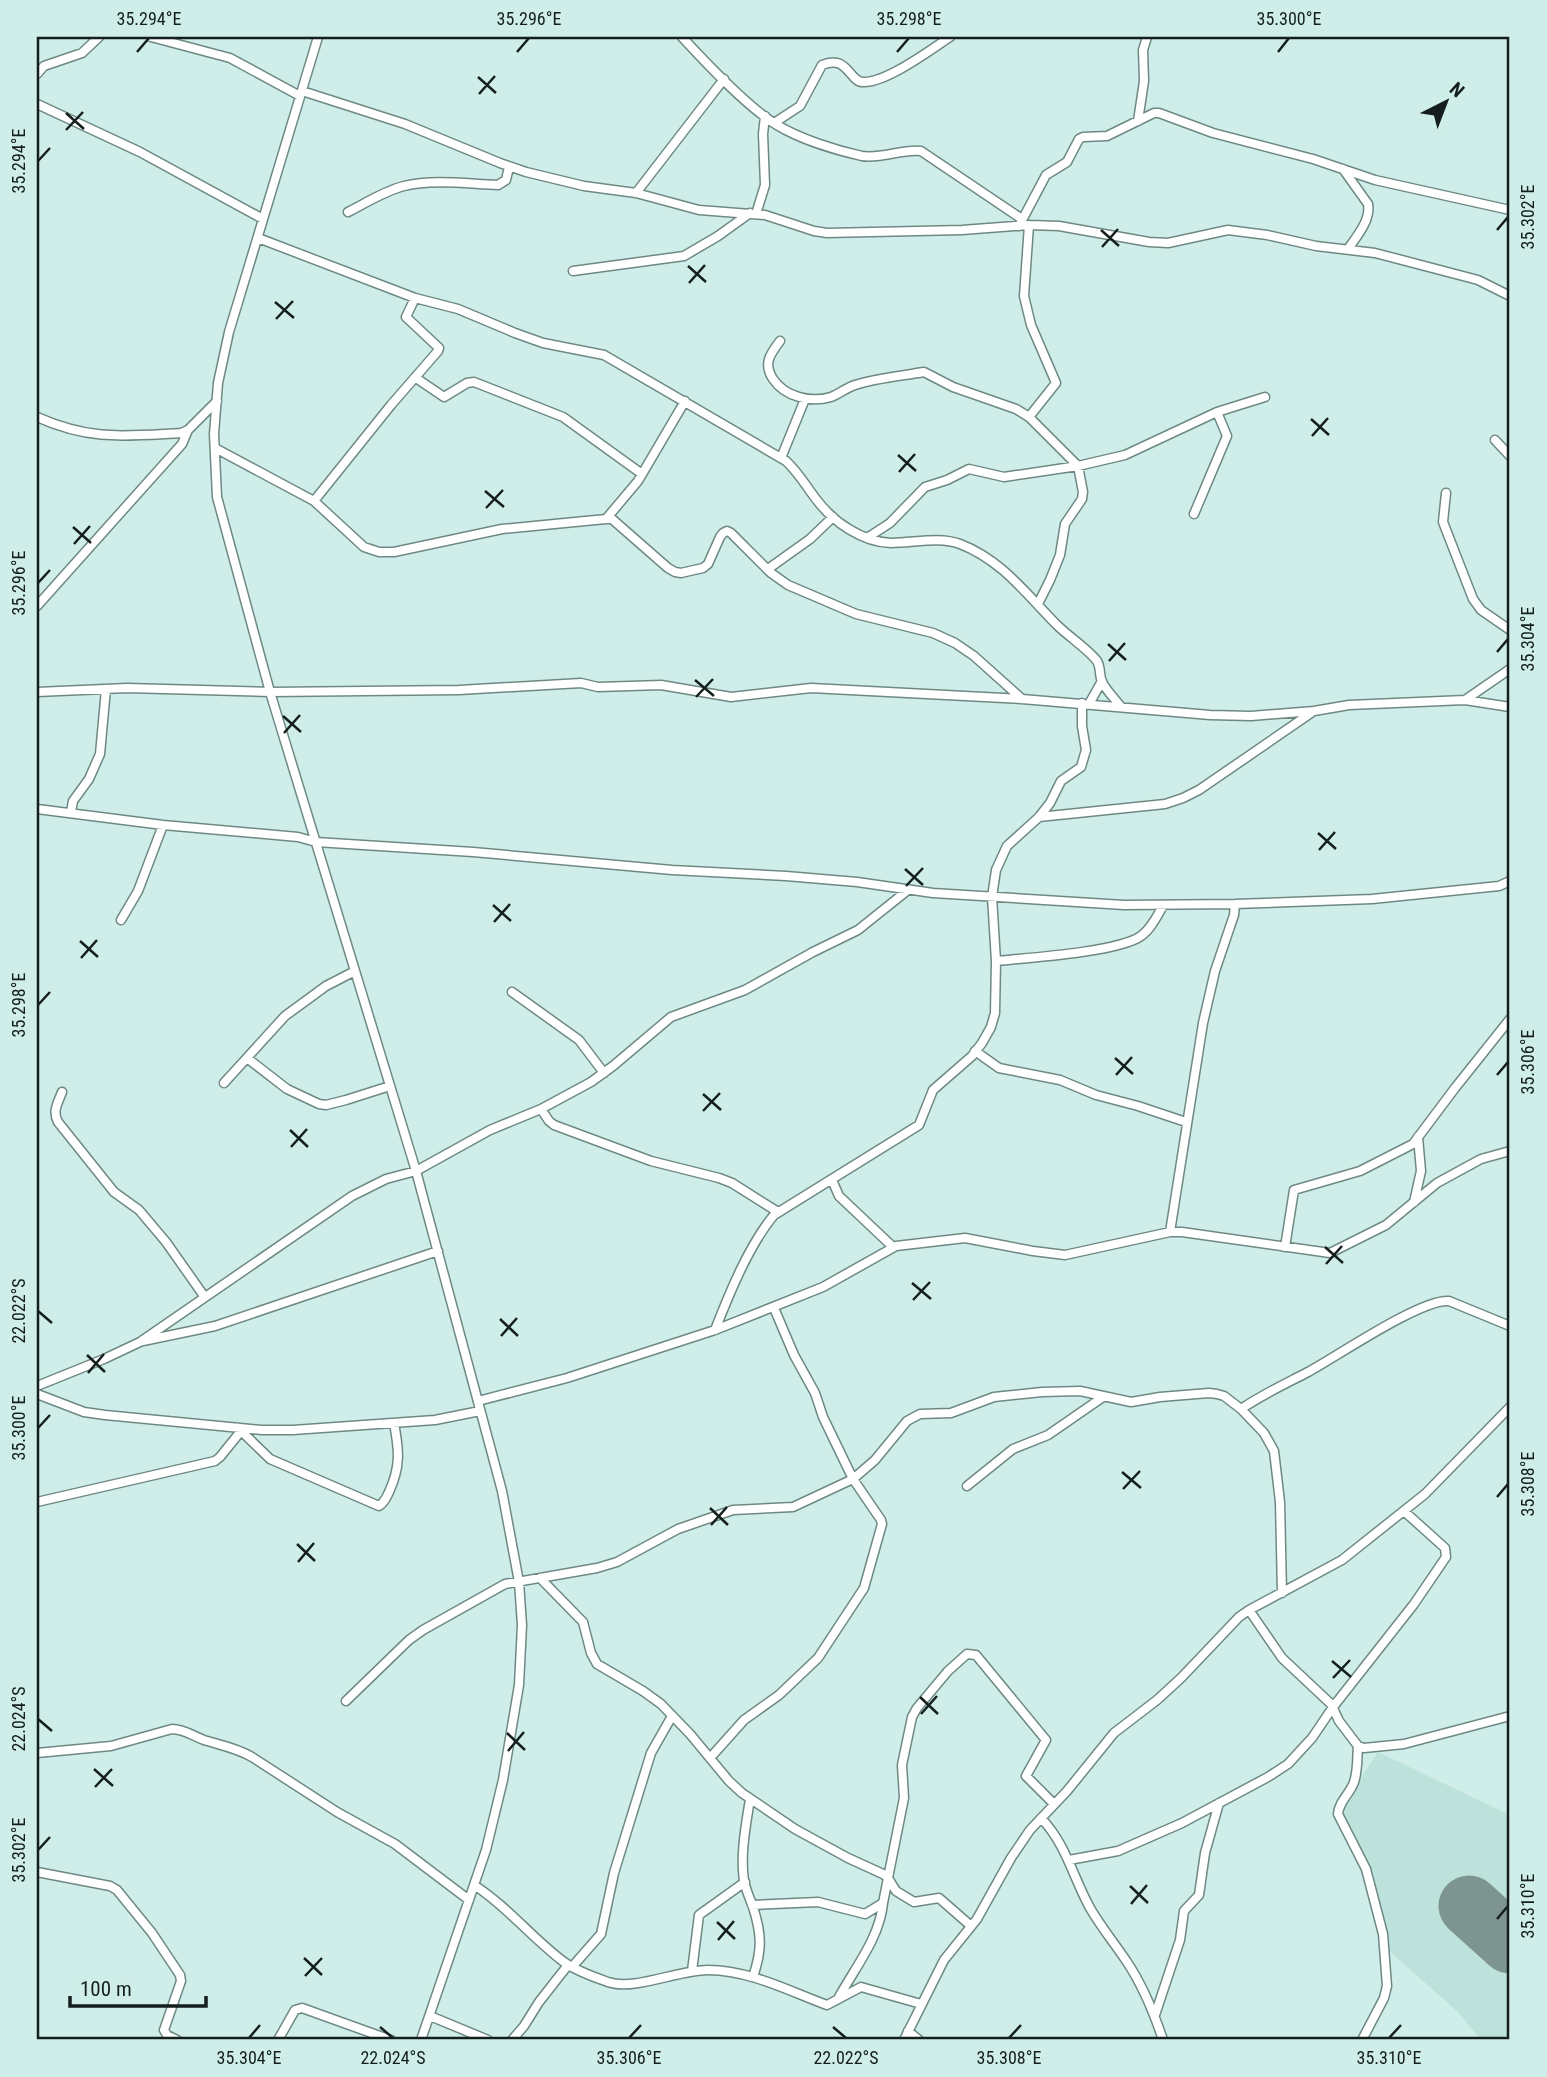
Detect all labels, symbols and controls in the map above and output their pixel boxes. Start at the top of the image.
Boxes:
text: 35.294°E [117,8,181,29]
text: 35.296°E [497,8,561,29]
text: 35.298°E [877,8,941,29]
text: 35.300°E [1257,8,1321,29]
north arrow [1410,66,1480,136]
text: N [1445,77,1469,102]
text: 35.294°E [8,129,29,193]
text: 35.302°E [1517,185,1538,249]
text: 35.296°E [8,551,29,615]
text: 35.304°E [1517,607,1538,671]
text: 35.298°E [8,973,29,1037]
text: 35.306°E [1517,1030,1538,1094]
text: 22.022°S [8,1278,29,1344]
text: 35.300°E [8,1396,29,1460]
text: 35.308°E [1517,1452,1538,1516]
text: 22.024°S [8,1686,29,1752]
text: 35.302°E [8,1818,29,1882]
text: 35.310°E [1517,1874,1538,1938]
scale bar [70,1965,206,2009]
text: 100 m [80,1977,132,2001]
text: 35.304°E [217,2047,281,2068]
text: 22.024°S [360,2047,426,2068]
text: 35.306°E [597,2047,661,2068]
text: 22.022°S [813,2047,879,2068]
text: 35.308°E [977,2047,1041,2068]
text: 35.310°E [1357,2047,1421,2068]

